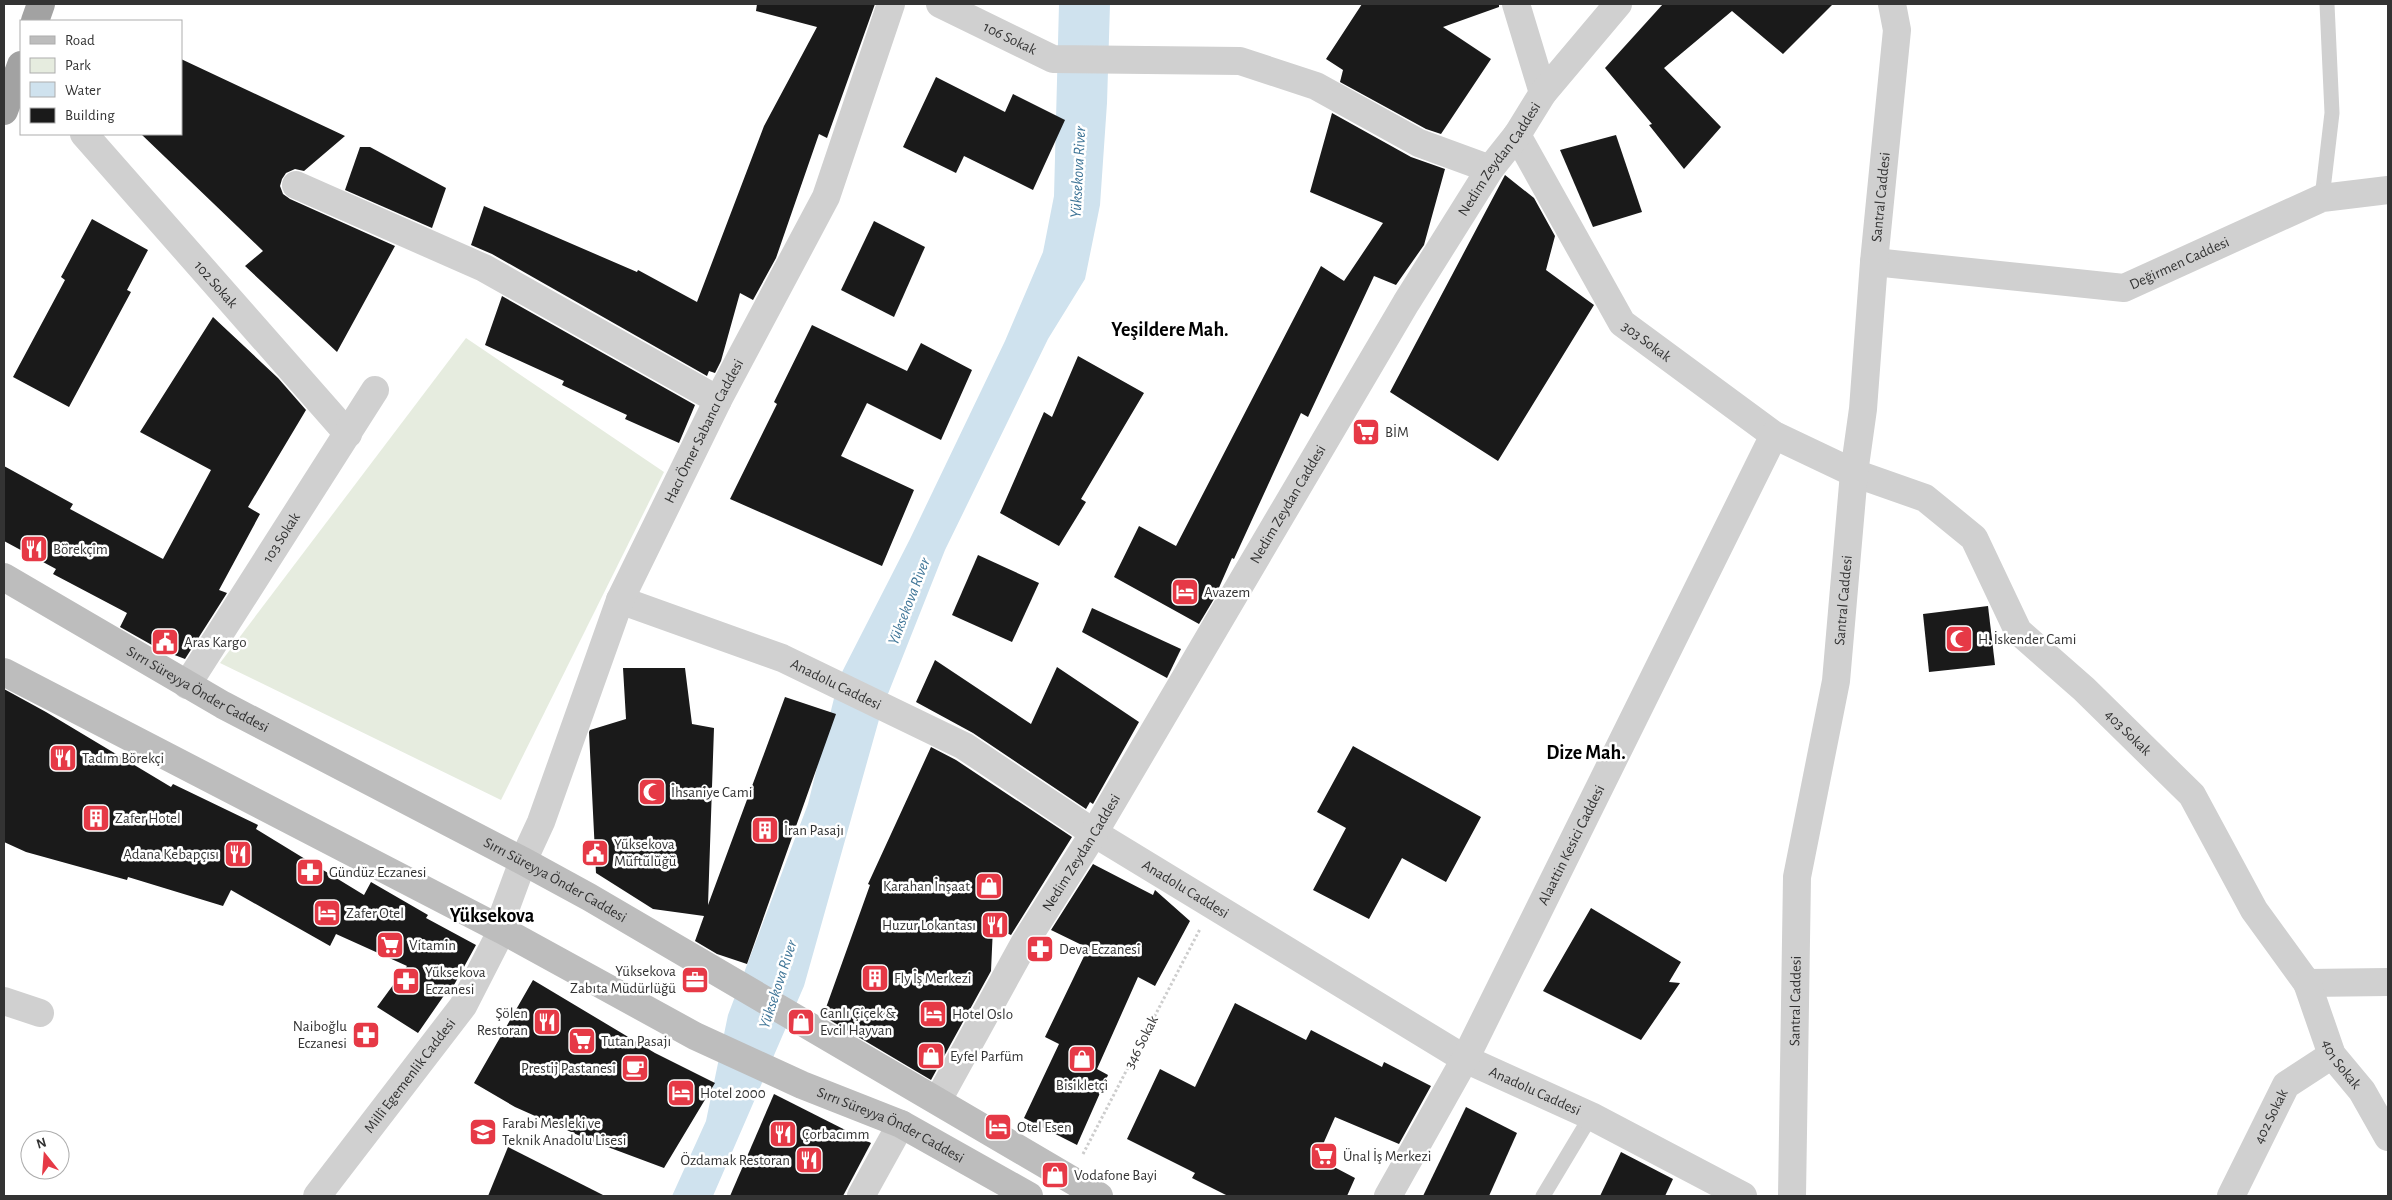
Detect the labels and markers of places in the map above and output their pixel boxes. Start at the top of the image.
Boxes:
supermarket icon: BİM [1351,417,1381,447]
place label: BİM [1385,423,1409,440]
restaurant icon: Börekçim [19,534,49,564]
place label: Börekçim [53,542,108,557]
hotel icon: Avazem [1170,577,1200,607]
place label: Avazem [1204,585,1250,600]
mosque icon: H. İskender Cami [1944,624,1974,654]
public building icon: Aras Kargo [150,627,180,657]
place label: H. İskender Cami [1978,630,2076,647]
place label: Aras Kargo [184,635,247,650]
restaurant icon: Tadım Börekçi [48,743,78,773]
place label: Tadım Börekçi [82,751,164,766]
mosque icon: İhsaniye Cami [637,777,667,807]
place label: İhsaniye Cami [671,783,752,800]
building icon: Zafer Hotel [81,803,111,833]
place label: Zafer Hotel [115,811,181,826]
building icon: İran Pasajı [750,815,780,845]
place label: İran Pasajı [784,821,844,838]
place label: Yüksekova Müftülüğü [614,837,677,869]
public building icon: Yüksekova Müftülüğü [580,838,610,868]
restaurant icon: Adana Kebapçısı [223,839,253,869]
place label: Adana Kebapçısı [123,847,219,862]
pharmacy icon: Gündüz Eczanesi [295,857,325,887]
place label: Gündüz Eczanesi [329,865,426,880]
shop icon: Karahan İnşaat [974,871,1004,901]
place label: Karahan İnşaat [883,877,970,894]
hotel icon: Zafer Otel [312,898,342,928]
place label: Zafer Otel [346,906,404,921]
restaurant icon: Huzur Lokantası [980,910,1010,940]
place label: Huzur Lokantası [882,918,976,933]
supermarket icon: Vitamin [375,930,405,960]
pharmacy icon: Deva Eczanesi [1025,934,1055,964]
place label: Vitamin [409,938,456,953]
place label: Deva Eczanesi [1059,942,1141,957]
building icon: Fly İş Merkezi [860,963,890,993]
place label: Yüksekova Zabıta Müdürlüğü [570,964,676,996]
place label: Yüksekova Eczanesi [425,965,486,997]
office icon: Yüksekova Zabıta Müdürlüğü [680,965,710,995]
pharmacy icon: Yüksekova Eczanesi [391,966,421,996]
place label: Fly İş Merkezi [894,969,971,986]
hotel icon: Hotel Oslo [918,999,948,1029]
place label: Şölen Restoran [477,1006,528,1038]
place label: Canlı Çiçek & Evcil Hayvan [820,1006,897,1038]
restaurant icon: Şölen Restoran [532,1007,562,1037]
shop icon: Canlı Çiçek & Evcil Hayvan [786,1007,816,1037]
place label: Hotel Oslo [952,1007,1013,1022]
place label: Naiboğlu Eczanesi [293,1019,347,1051]
pharmacy icon: Naiboğlu Eczanesi [351,1020,381,1050]
supermarket icon: Tutan Pasajı [567,1026,597,1056]
place label: Tutan Pasajı [601,1034,671,1049]
shop icon: Eyfel Parfüm [916,1041,946,1071]
shop icon: Bisikletçi [1067,1044,1097,1074]
place label: Eyfel Parfüm [950,1049,1024,1064]
cafe icon: Prestij Pastanesi [620,1053,650,1083]
place label: Prestij Pastanesi [521,1061,616,1076]
hotel icon: Hotel 2000 [666,1078,696,1108]
place label: Bisikletçi [1056,1078,1108,1093]
place label: Hotel 2000 [700,1086,766,1101]
hotel icon: Otel Esen [983,1112,1013,1142]
place label: Farabi Mesleki ve Teknik Anadolu Lisesi [502,1116,626,1148]
school or university icon: Farabi Mesleki ve Teknik Anadolu Lisesi [468,1117,498,1147]
restaurant icon: Çorbacımm [768,1119,798,1149]
place label: Otel Esen [1017,1120,1072,1135]
place label: Çorbacımm [802,1127,869,1142]
supermarket icon: Ünal İş Merkezi [1309,1141,1339,1171]
restaurant icon: Özdamak Restoran [794,1145,824,1175]
place label: Ünal İş Merkezi [1343,1147,1431,1164]
place label: Özdamak Restoran [680,1151,790,1168]
shop icon: Vodafone Bayi [1040,1160,1070,1190]
place label: Vodafone Bayi [1074,1168,1157,1183]

